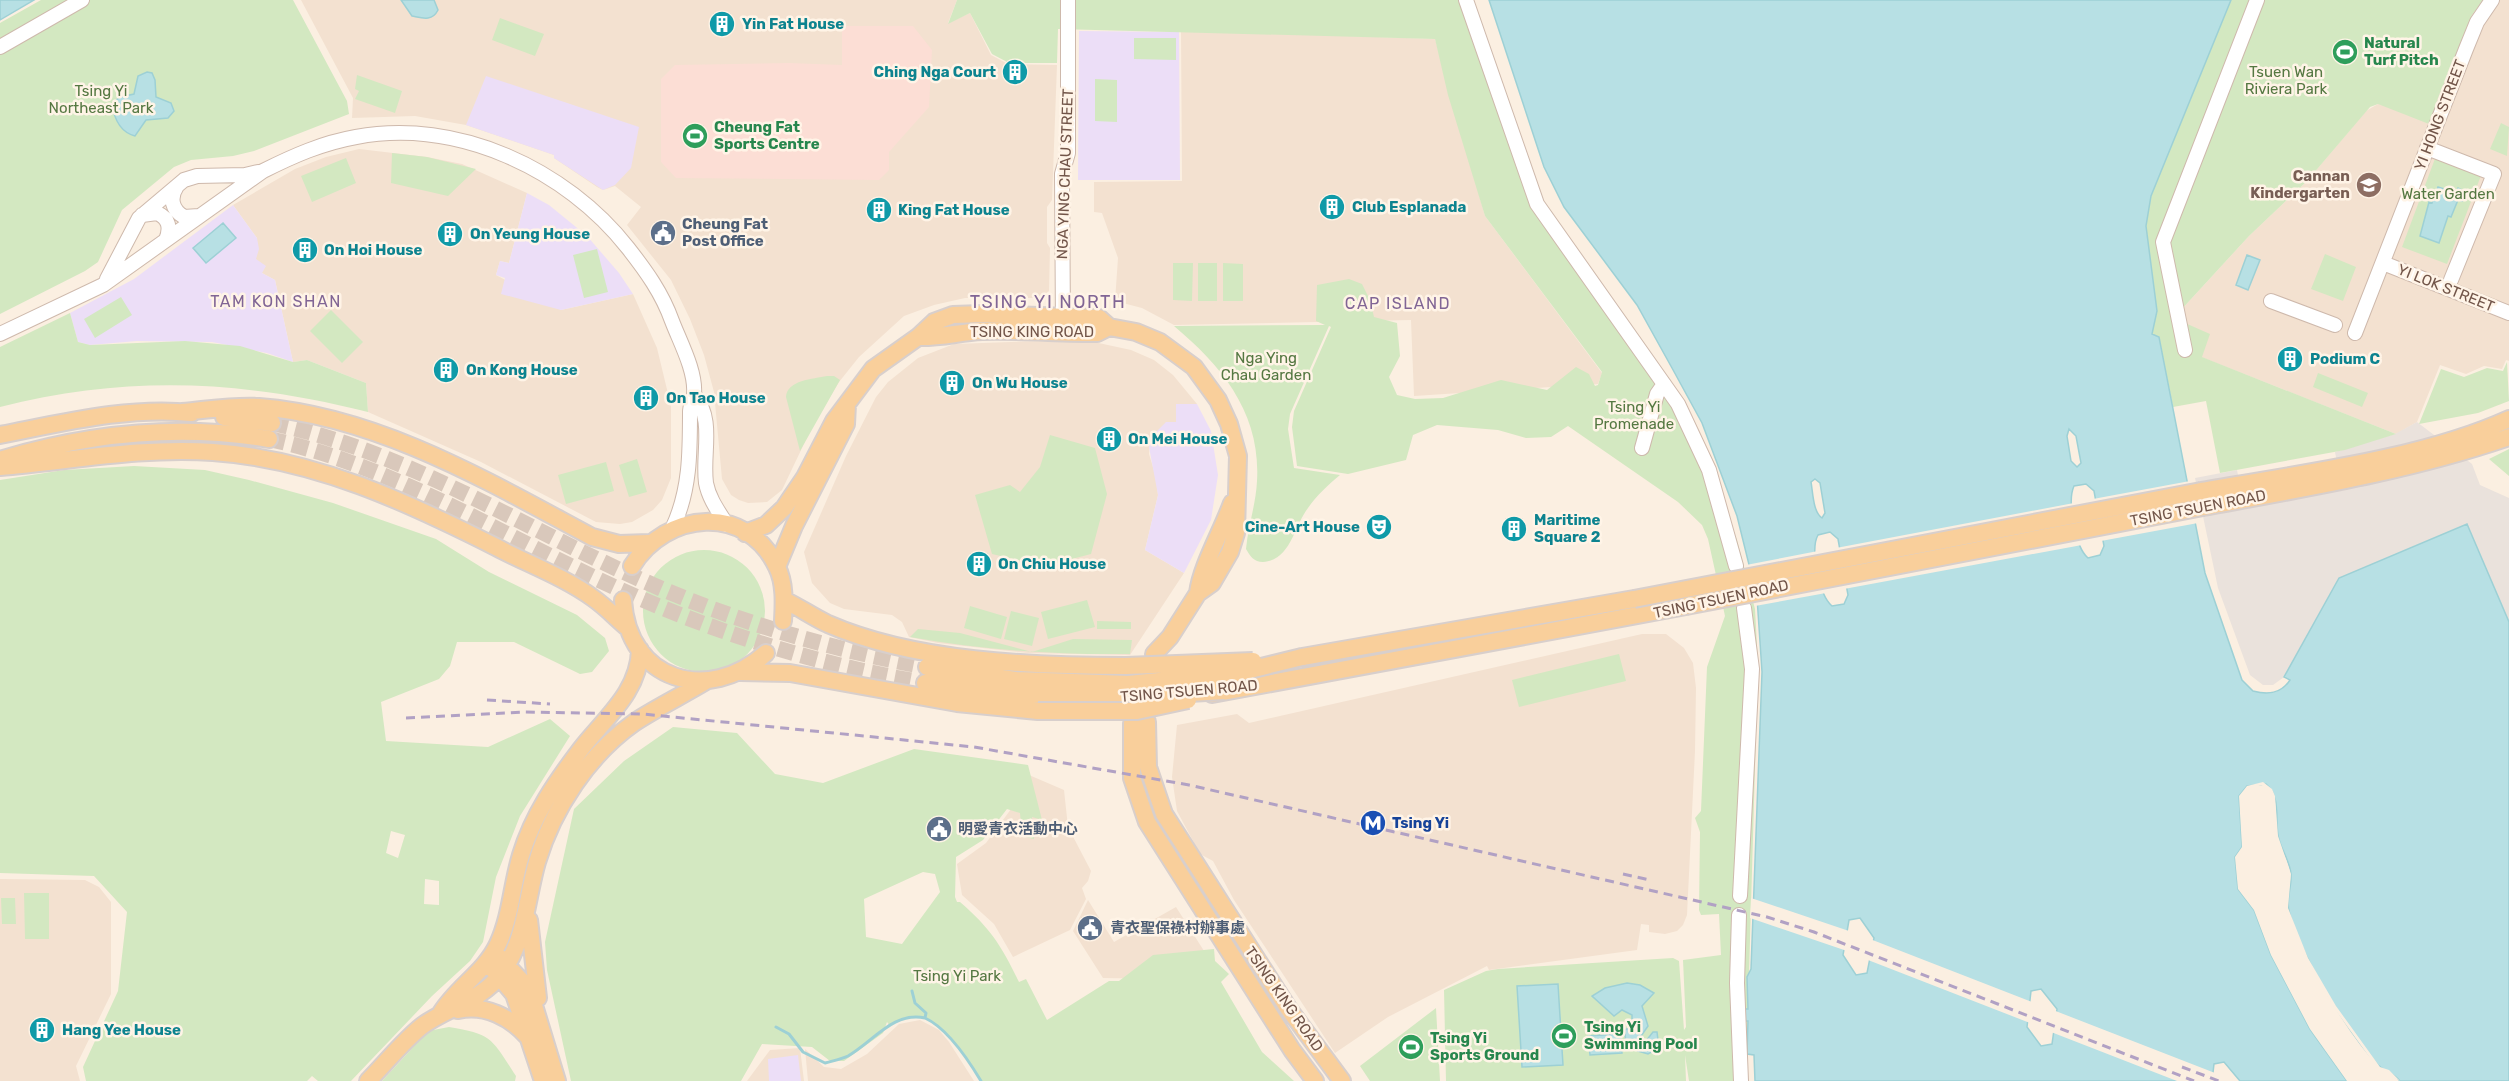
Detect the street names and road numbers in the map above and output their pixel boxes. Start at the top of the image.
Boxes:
street label: YI HONG STREET [2411,57,2470,173]
street label: NGA YING CHAU STREET [1053,88,1077,260]
street label: YI LOK STREET [2395,260,2497,316]
street label: TSING KING ROAD [970,323,1094,341]
street label: TSING TSUEN ROAD [2129,486,2267,530]
street label: TSING TSUEN ROAD [1652,576,1790,622]
street label: TSING TSUEN ROAD [1120,676,1258,706]
street label: TSING KING ROAD [1241,943,1327,1055]

